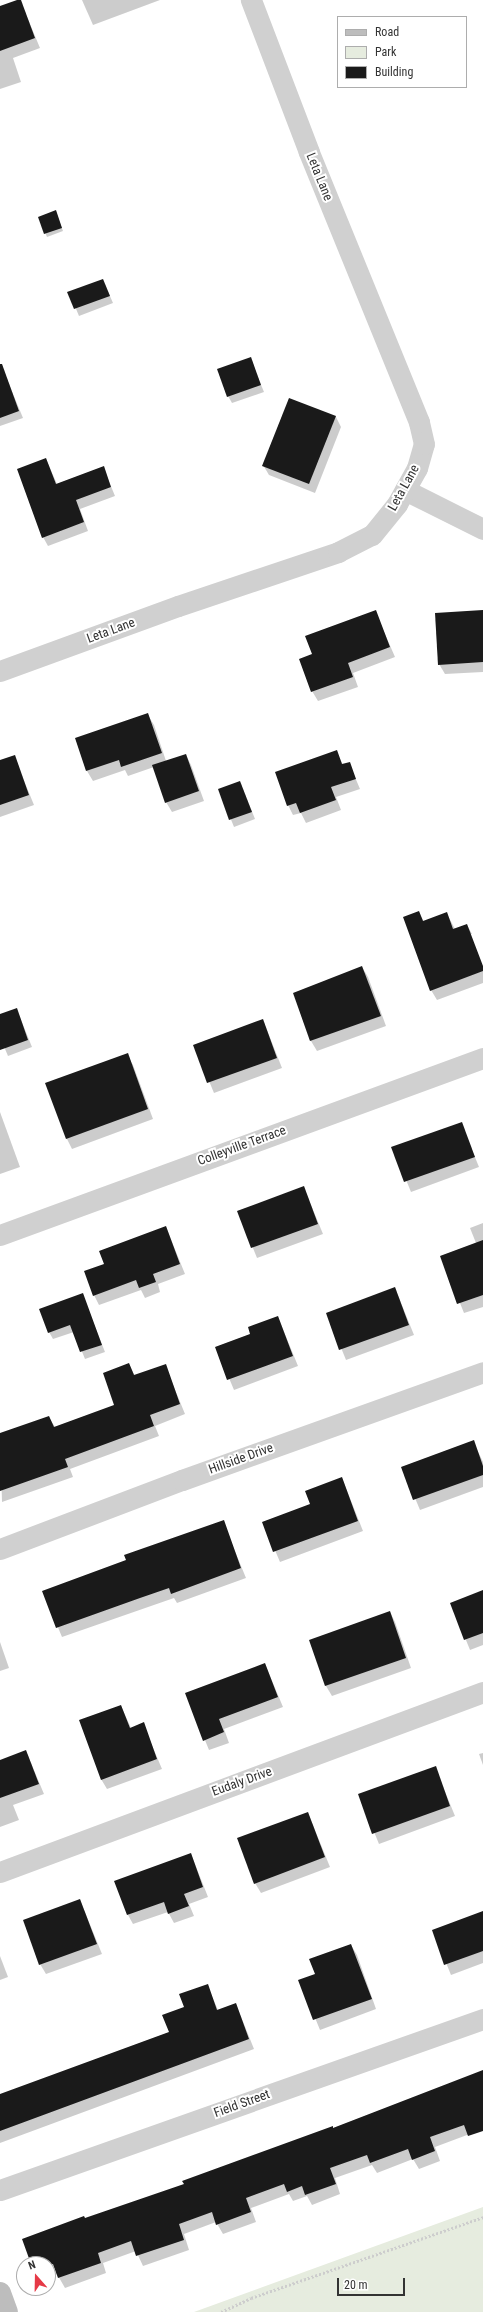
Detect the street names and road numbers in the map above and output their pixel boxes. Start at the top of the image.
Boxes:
street label: Leta Lane [302,151,336,203]
street label: Leta Lane [385,462,423,514]
street label: Leta Lane [85,615,137,647]
street label: Colleyville Terrace [196,1123,288,1169]
street label: Hillside Drive [207,1440,275,1478]
street label: Eudaly Drive [210,1764,274,1800]
street label: Field Street [212,2087,272,2121]

